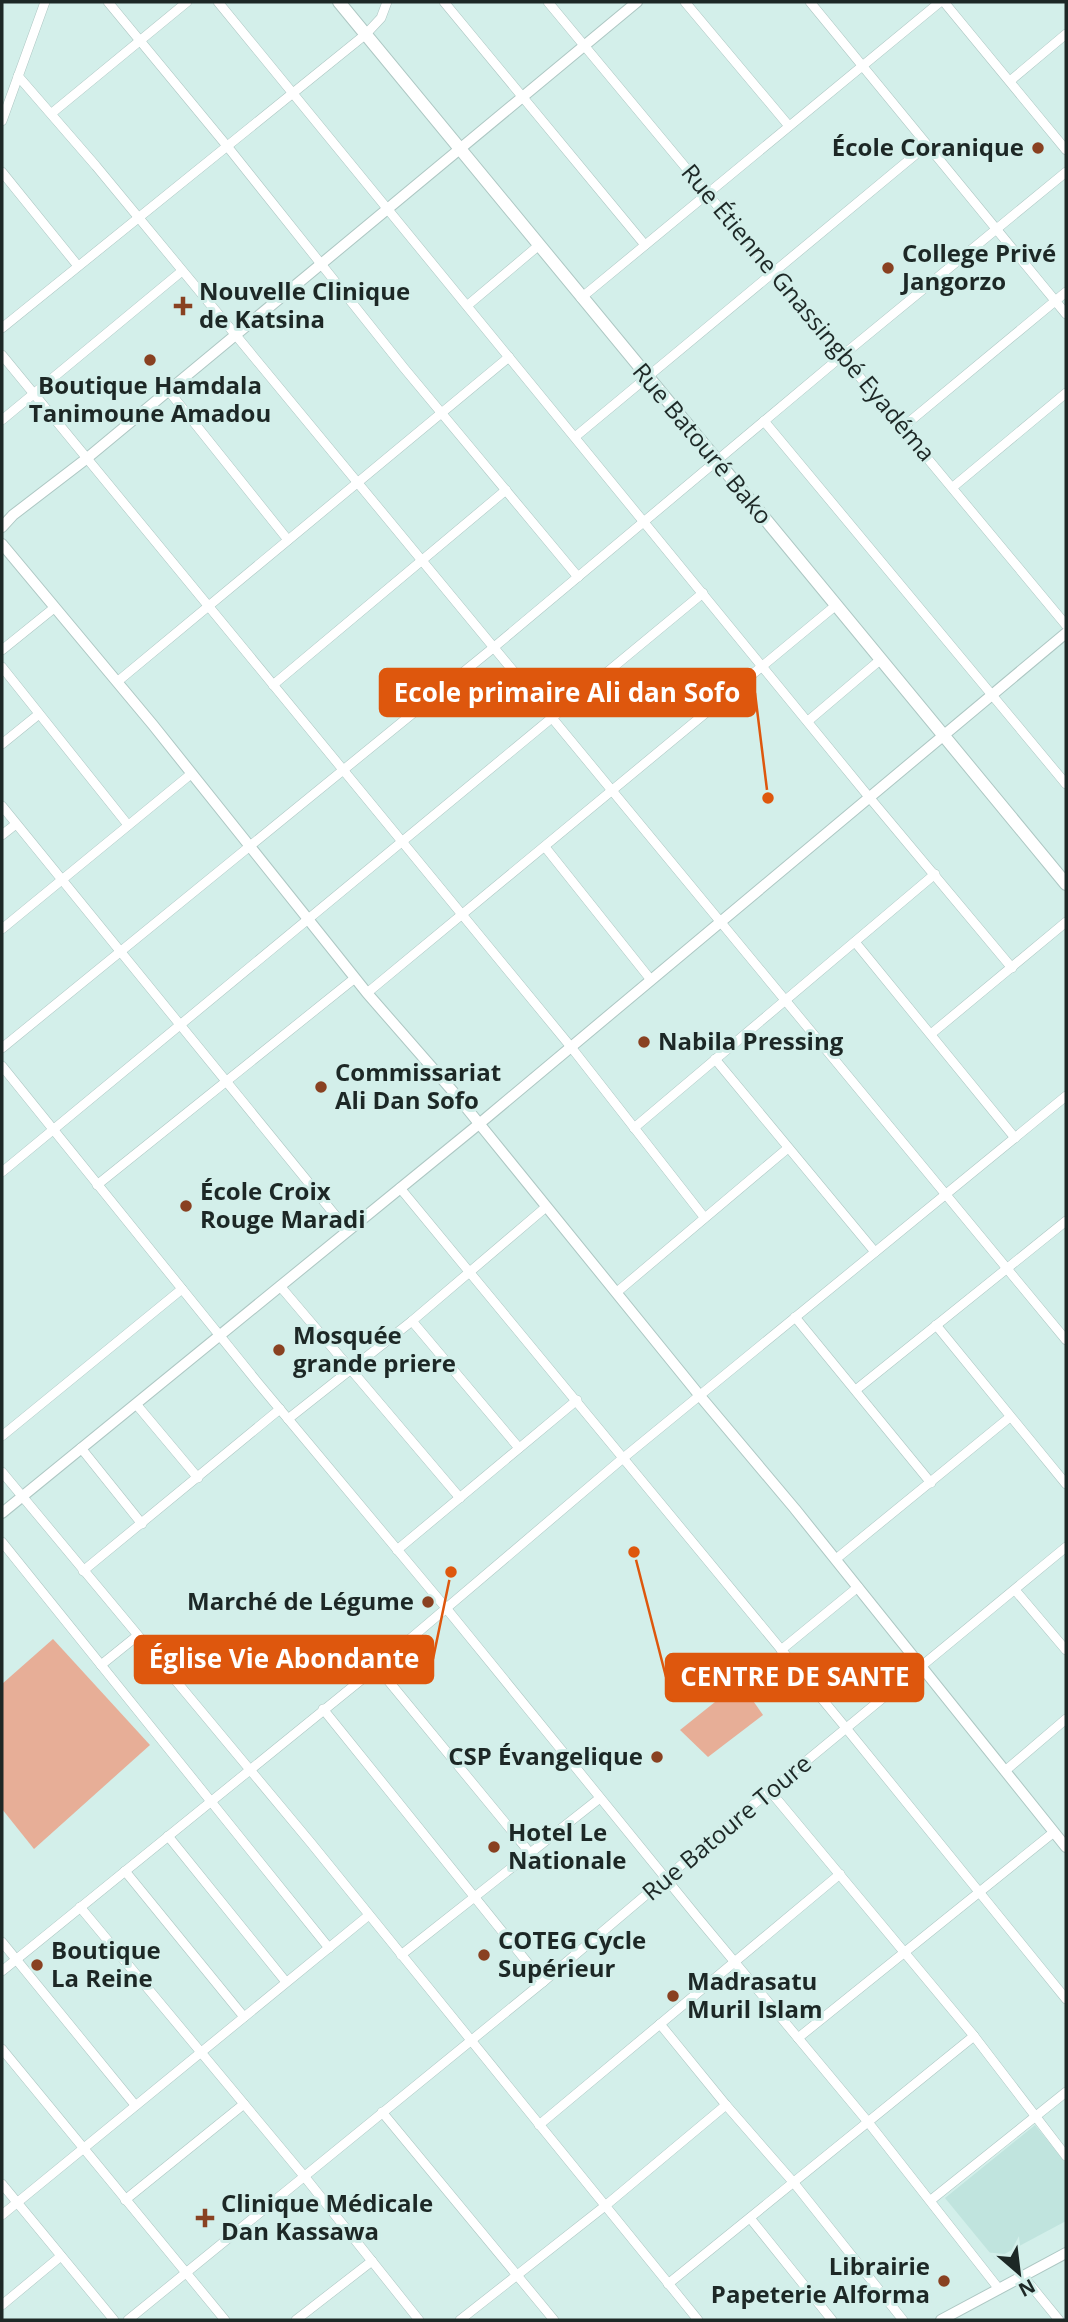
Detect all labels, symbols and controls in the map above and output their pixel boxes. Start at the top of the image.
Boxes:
place label: École Coranique [832,130,1024,163]
marker: École Coranique [1030,140,1046,156]
street label: Rue Étienne Gnassingbé Eyadéma [675,156,944,468]
place label: College Privé Jangorzo [900,236,1056,297]
marker: College Privé Jangorzo [880,260,896,276]
place label: Nouvelle Clinique de Katsina [199,274,410,335]
marker: Nouvelle Clinique de Katsina [173,296,193,316]
marker: Boutique Hamdala Tanimoune Amadou [142,352,158,368]
street label: Rue Batouré Bako [626,355,780,531]
place label: Boutique Hamdala Tanimoune Amadou [29,368,271,429]
callout: Ecole primaire Ali dan Sofo [380,669,755,716]
text: Ecole primaire Ali dan Sofo [394,674,740,710]
place label: Nabila Pressing [658,1024,844,1057]
marker: Nabila Pressing [636,1034,652,1050]
place label: Commissariat Ali Dan Sofo [335,1055,501,1116]
marker: Commissariat Ali Dan Sofo [313,1079,329,1095]
place label: École Croix Rouge Maradi [200,1174,365,1235]
marker: École Croix Rouge Maradi [178,1198,194,1214]
place label: Mosquée grande priere [293,1318,456,1379]
marker: Mosquée grande priere [271,1342,287,1358]
place label: Marché de Légume [187,1584,414,1617]
marker: Marché de Légume [420,1594,436,1610]
callout: Église Vie Abondante [135,1636,433,1683]
text: Église Vie Abondante [149,1640,419,1676]
callout: CENTRE DE SANTE [666,1654,923,1701]
text: CENTRE DE SANTE [680,1658,910,1694]
place label: CSP Évangelique [448,1739,643,1772]
street label: Rue Batoure Toure [635,1746,817,1907]
marker: CSP Évangelique [649,1749,665,1765]
place label: Hotel Le Nationale [508,1815,626,1876]
marker: Hotel Le Nationale [486,1839,502,1855]
place label: COTEG Cycle Supérieur [498,1923,646,1984]
place label: Boutique La Reine [51,1933,161,1994]
marker: COTEG Cycle Supérieur [476,1947,492,1963]
marker: Boutique La Reine [29,1957,45,1973]
place label: Madrasatu Muril Islam [687,1964,822,2025]
marker: Madrasatu Muril Islam [665,1988,681,2004]
place label: Clinique Médicale Dan Kassawa [221,2186,433,2247]
marker: Clinique Médicale Dan Kassawa [195,2208,215,2228]
north arrow [984,2238,1054,2308]
place label: Librairie Papeterie Alforma [711,2249,930,2310]
marker: Librairie Papeterie Alforma [936,2273,952,2289]
text: N [1014,2273,1040,2303]

